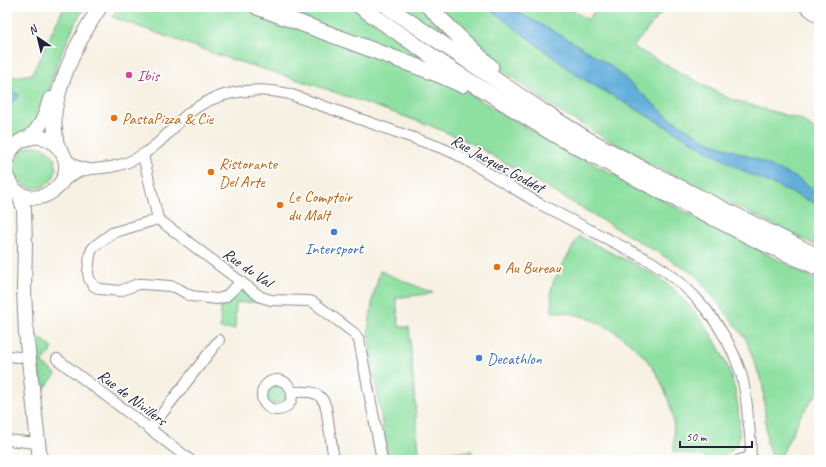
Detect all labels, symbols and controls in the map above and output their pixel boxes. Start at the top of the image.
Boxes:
north arrow [18,18,58,58]
text: N [25,21,41,37]
place label: Ibis [137,66,161,86]
marker: Ibis [124,70,134,80]
place label: PastaPizza & Cie [122,109,215,129]
marker: PastaPizza & Cie [109,113,119,123]
street label: Rue Jacques Goddet [448,130,550,199]
place label: Ristorante Del Arte [219,154,279,192]
marker: Ristorante Del Arte [206,167,216,177]
place label: Le Comptoir du Malt [288,187,354,225]
marker: Le Comptoir du Malt [275,200,285,210]
marker: Intersport [329,227,339,237]
place label: Intersport [305,239,365,259]
street label: Rue du Val [219,244,279,294]
place label: Au Bureau [505,258,562,278]
marker: Au Bureau [492,262,502,272]
place label: Decathlon [487,349,543,369]
marker: Decathlon [474,353,484,363]
street label: Rue de Nivillers [94,365,172,431]
scale bar [680,423,752,449]
text: 50 m [686,429,708,445]

